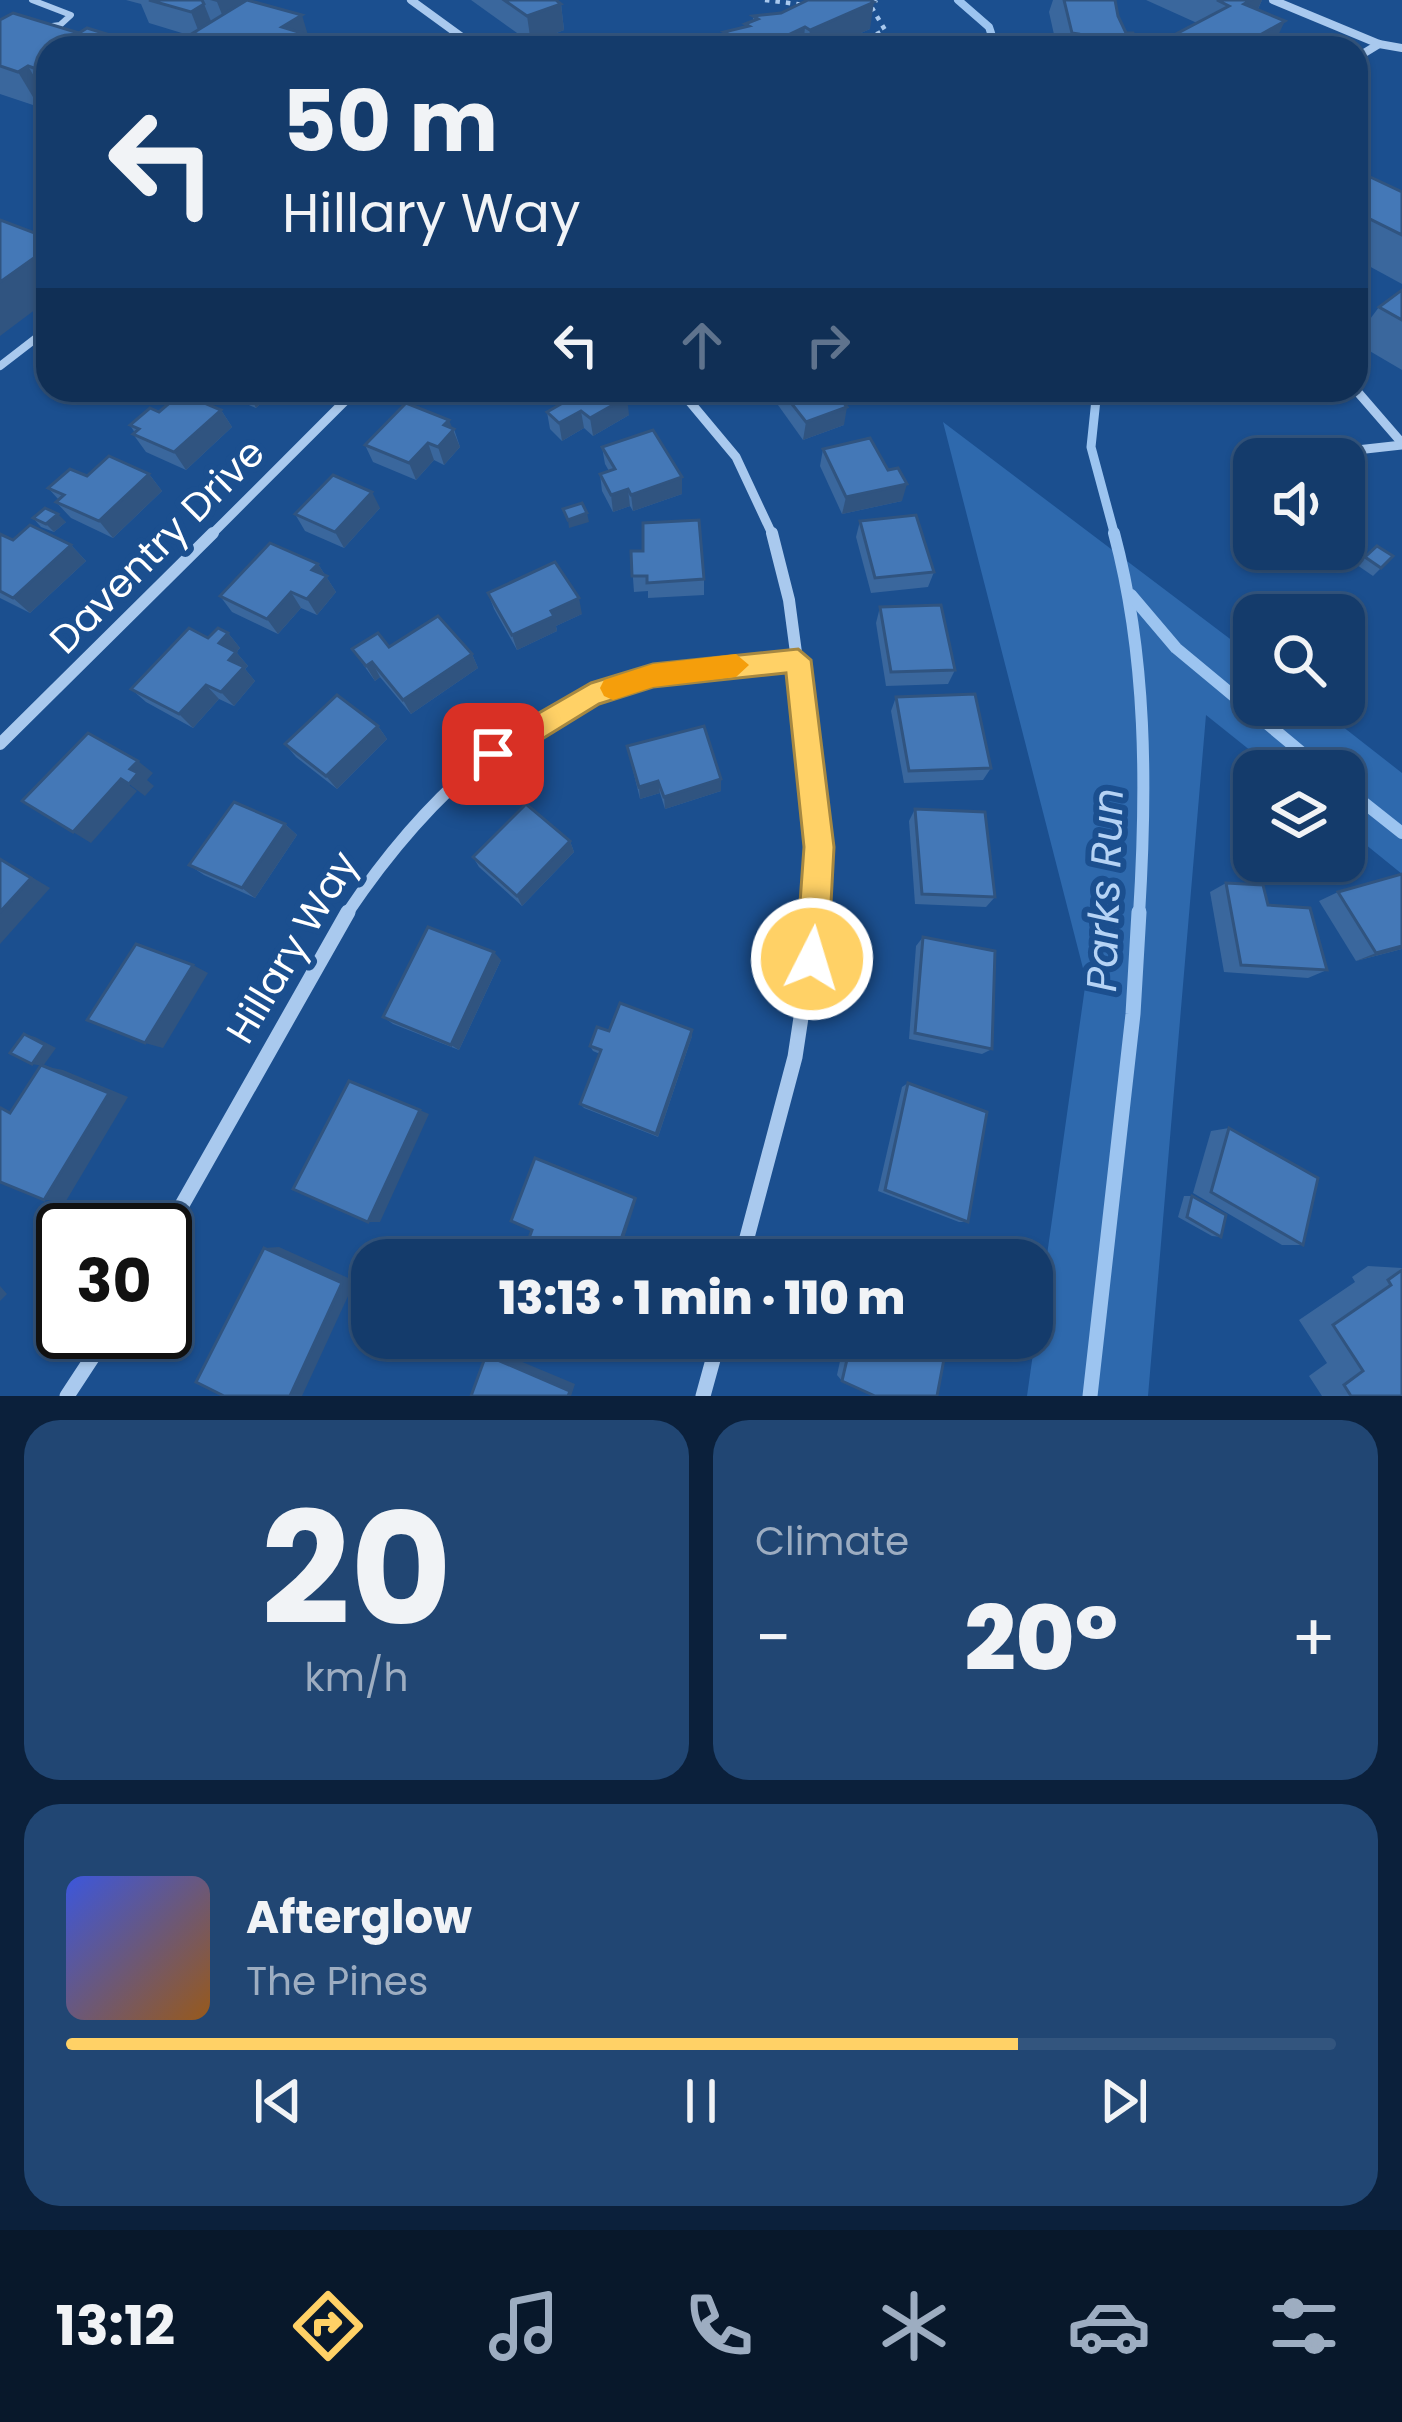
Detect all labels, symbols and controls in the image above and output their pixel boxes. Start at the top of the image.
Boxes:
text: 50 m [282,63,498,180]
icon: left [84,84,240,240]
text: Hillary Way [282,175,580,251]
icon: left [543,312,609,378]
icon: ahead [669,312,735,378]
icon: right [795,312,861,378]
street label: Daventry Drive [37,426,277,666]
map controls [1233,438,1365,882]
button: sound [1233,438,1365,570]
button: search [1233,594,1365,726]
pin [442,703,544,805]
icon: arrive [460,721,526,787]
button: layers [1233,750,1365,882]
water label: Parks Run [1072,787,1138,993]
street label: Hillary Way [213,840,371,1053]
position arrow [749,896,875,1022]
speed limit sign: 30 [36,1203,192,1359]
text: 13:13 · 1 min · 110 m [499,1267,905,1330]
text: 20 [261,1460,452,1679]
text: Climate [755,1514,909,1569]
text: 20° [964,1575,1118,1702]
text: − [755,1592,791,1684]
text: + [1291,1592,1336,1684]
text: km/h [305,1650,408,1705]
text: Afterglow [246,1886,472,1949]
text: The Pines [246,1954,428,2009]
icon: previous [245,2068,311,2134]
icon: pause [668,2068,734,2134]
icon: next [1091,2068,1157,2134]
icon: directions [286,2284,370,2368]
icon: music [482,2284,566,2368]
icon: phone [677,2284,761,2368]
icon: climate [872,2284,956,2368]
icon: car [1067,2284,1151,2368]
icon: filters [1262,2284,1346,2368]
text: 13:12 [56,2288,175,2364]

